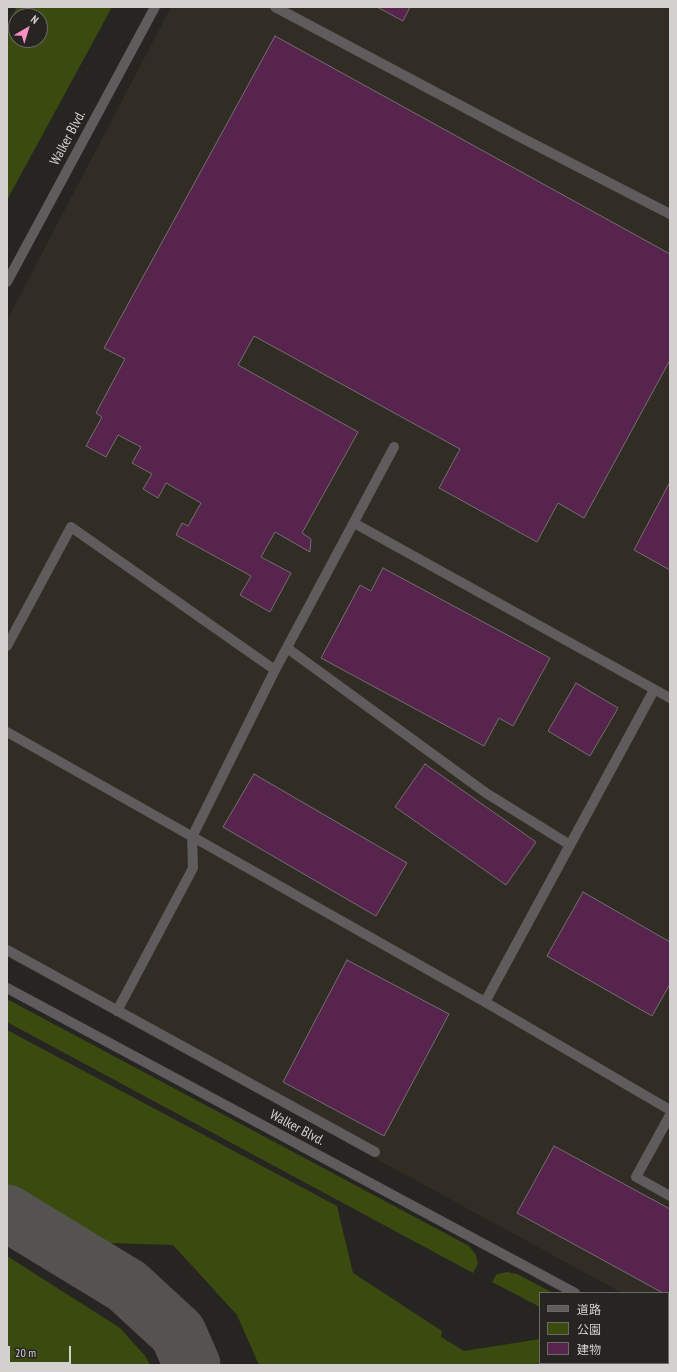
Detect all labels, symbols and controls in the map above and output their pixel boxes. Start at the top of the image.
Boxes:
north arrow [8,8,48,48]
text: N [28,12,41,27]
street label: Walker Blvd. [47,108,89,168]
street label: Walker Blvd. [267,1107,327,1149]
legend [539,1292,669,1364]
text: 道路 [577,1302,601,1317]
text: 公園 [577,1322,601,1337]
scale bar [10,1338,73,1364]
text: 建物 [577,1342,601,1357]
text: 20 m [15,1345,36,1360]

